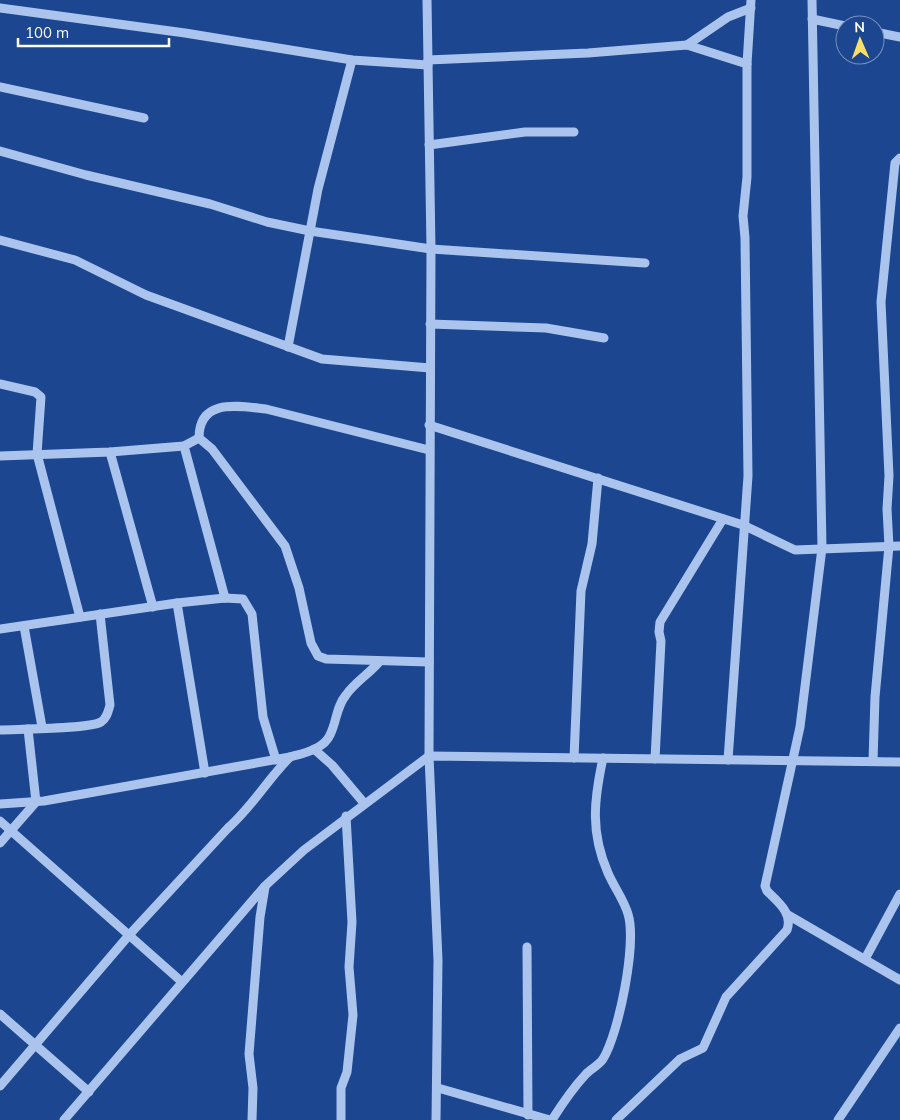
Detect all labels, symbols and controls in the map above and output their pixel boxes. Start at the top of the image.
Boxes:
scale bar [18,15,169,47]
north arrow [835,15,885,65]
text: N [854,18,865,36]
text: 100 m [25,23,69,42]

